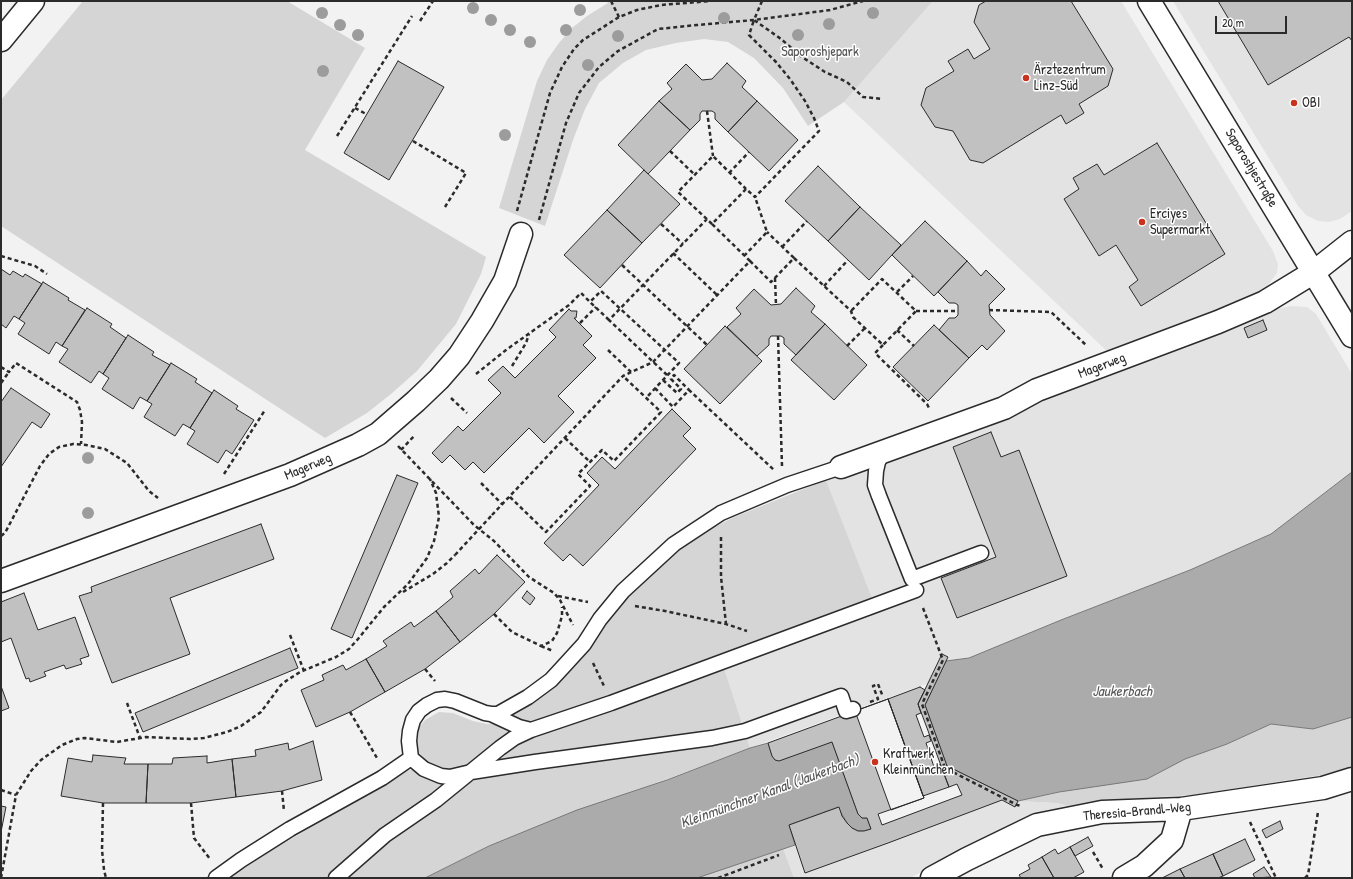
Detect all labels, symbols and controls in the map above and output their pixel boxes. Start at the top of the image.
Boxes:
scale bar [1217,8,1289,34]
text: 20 m [1222,14,1244,31]
park label: Saporoshjepark [781,44,859,60]
place label: Ärztezentrum Linz-Süd [1034,62,1106,94]
marker: Ärztezentrum Linz-Süd [1021,73,1031,83]
place label: OBI [1302,95,1320,111]
marker: OBI [1289,98,1299,108]
street label: Saporoshjestraße [1221,126,1281,210]
place label: Erciyes Supermarkt [1150,206,1210,238]
marker: Erciyes Supermarkt [1137,217,1147,227]
street label: Magerweg [1076,349,1128,383]
street label: Magerweg [282,450,334,484]
water label: Jaukerbach [1092,683,1152,701]
place label: Kraftwerk Kleinmünchen [883,746,954,778]
water label: Kleinmünchner Kanal (Jaukerbach) [678,751,862,833]
marker: Kraftwerk Kleinmünchen [870,757,880,767]
street label: Theresia-Brandl-Weg [1082,799,1192,825]

